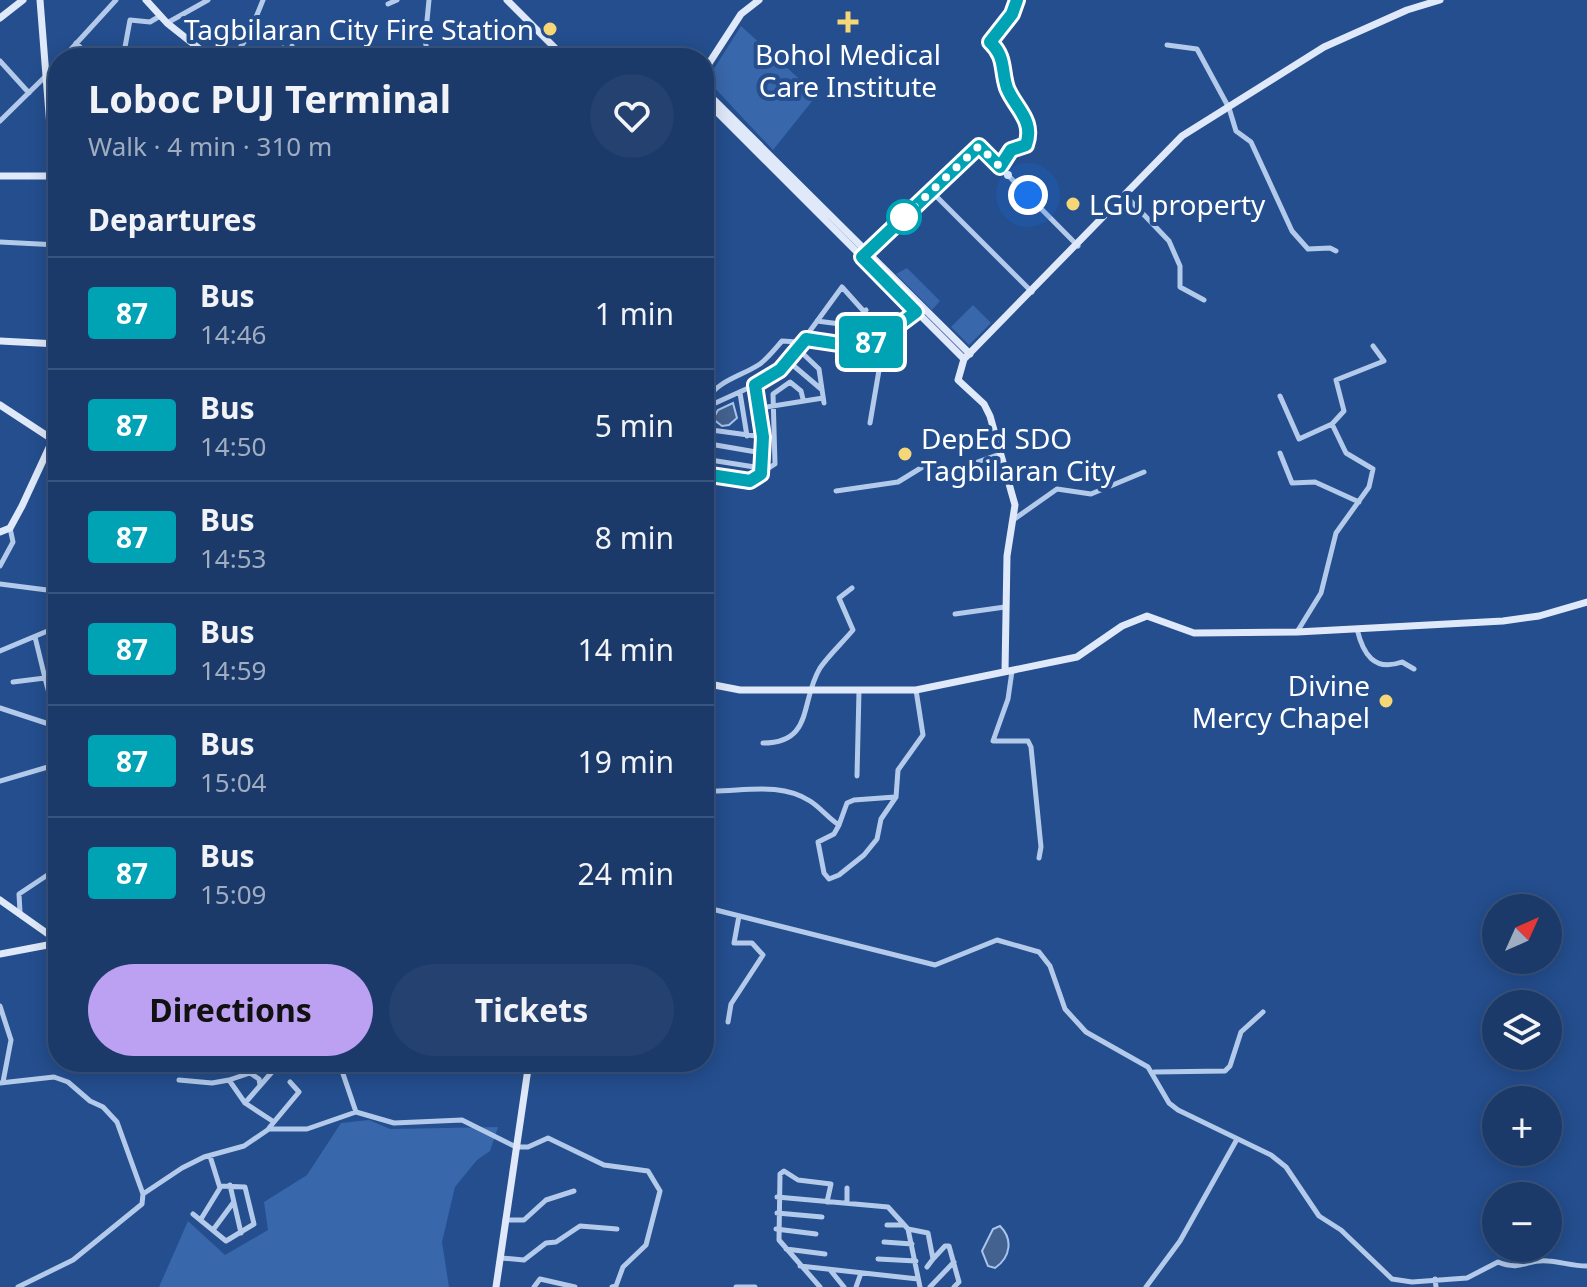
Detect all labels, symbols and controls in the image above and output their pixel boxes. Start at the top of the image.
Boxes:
place label: Tagbilaran City Fire Station [184,10,534,48]
marker: Bohol Medical Care Institute [837,11,859,33]
marker: Tagbilaran City Fire Station [541,20,559,38]
place label: Bohol Medical Care Institute [755,35,941,105]
text: Loboc PUJ Terminal [88,72,451,124]
button: heart [590,74,674,158]
text: Walk · 4 min · 310 m [88,128,332,164]
your location [1008,175,1048,215]
place label: LGU property [1089,185,1266,223]
marker: LGU property [1064,195,1082,213]
text: Departures [88,199,257,240]
unlabelled marker [887,200,921,234]
text: Bus [200,275,255,316]
text: 1 min [595,293,674,334]
text: 87 [116,294,148,332]
text: 14:46 [200,316,266,352]
line badge: 87 [835,316,907,368]
text: 87 [855,323,887,361]
text: Bus [200,387,255,428]
text: 5 min [595,405,674,446]
text: 87 [116,406,148,444]
place label: DepEd SDO Tagbilaran City [921,419,1116,489]
text: 14:50 [200,428,266,464]
marker: DepEd SDO Tagbilaran City [896,445,914,463]
text: Bus [200,499,255,540]
text: 8 min [595,517,674,558]
text: 87 [116,518,148,556]
text: 14:53 [200,540,266,576]
text: Bus [200,611,255,652]
text: 14 min [578,629,674,670]
text: 87 [116,630,148,668]
text: 14:59 [200,652,266,688]
place label: Divine Mercy Chapel [1192,666,1370,736]
marker: Divine Mercy Chapel [1377,692,1395,710]
text: Bus [200,723,255,764]
text: 19 min [578,741,674,782]
text: 87 [116,742,148,780]
text: 15:04 [200,764,266,800]
text: Bus [200,835,255,876]
text: 24 min [578,853,674,894]
text: 87 [116,854,148,892]
text: 15:09 [200,876,266,912]
north arrow [1482,894,1562,974]
map controls [1482,894,1562,1262]
button: Directions [88,964,373,1056]
button: Tickets [389,964,674,1056]
button: layers [1482,990,1562,1070]
button: + [1482,1086,1562,1166]
button: − [1482,1182,1562,1262]

